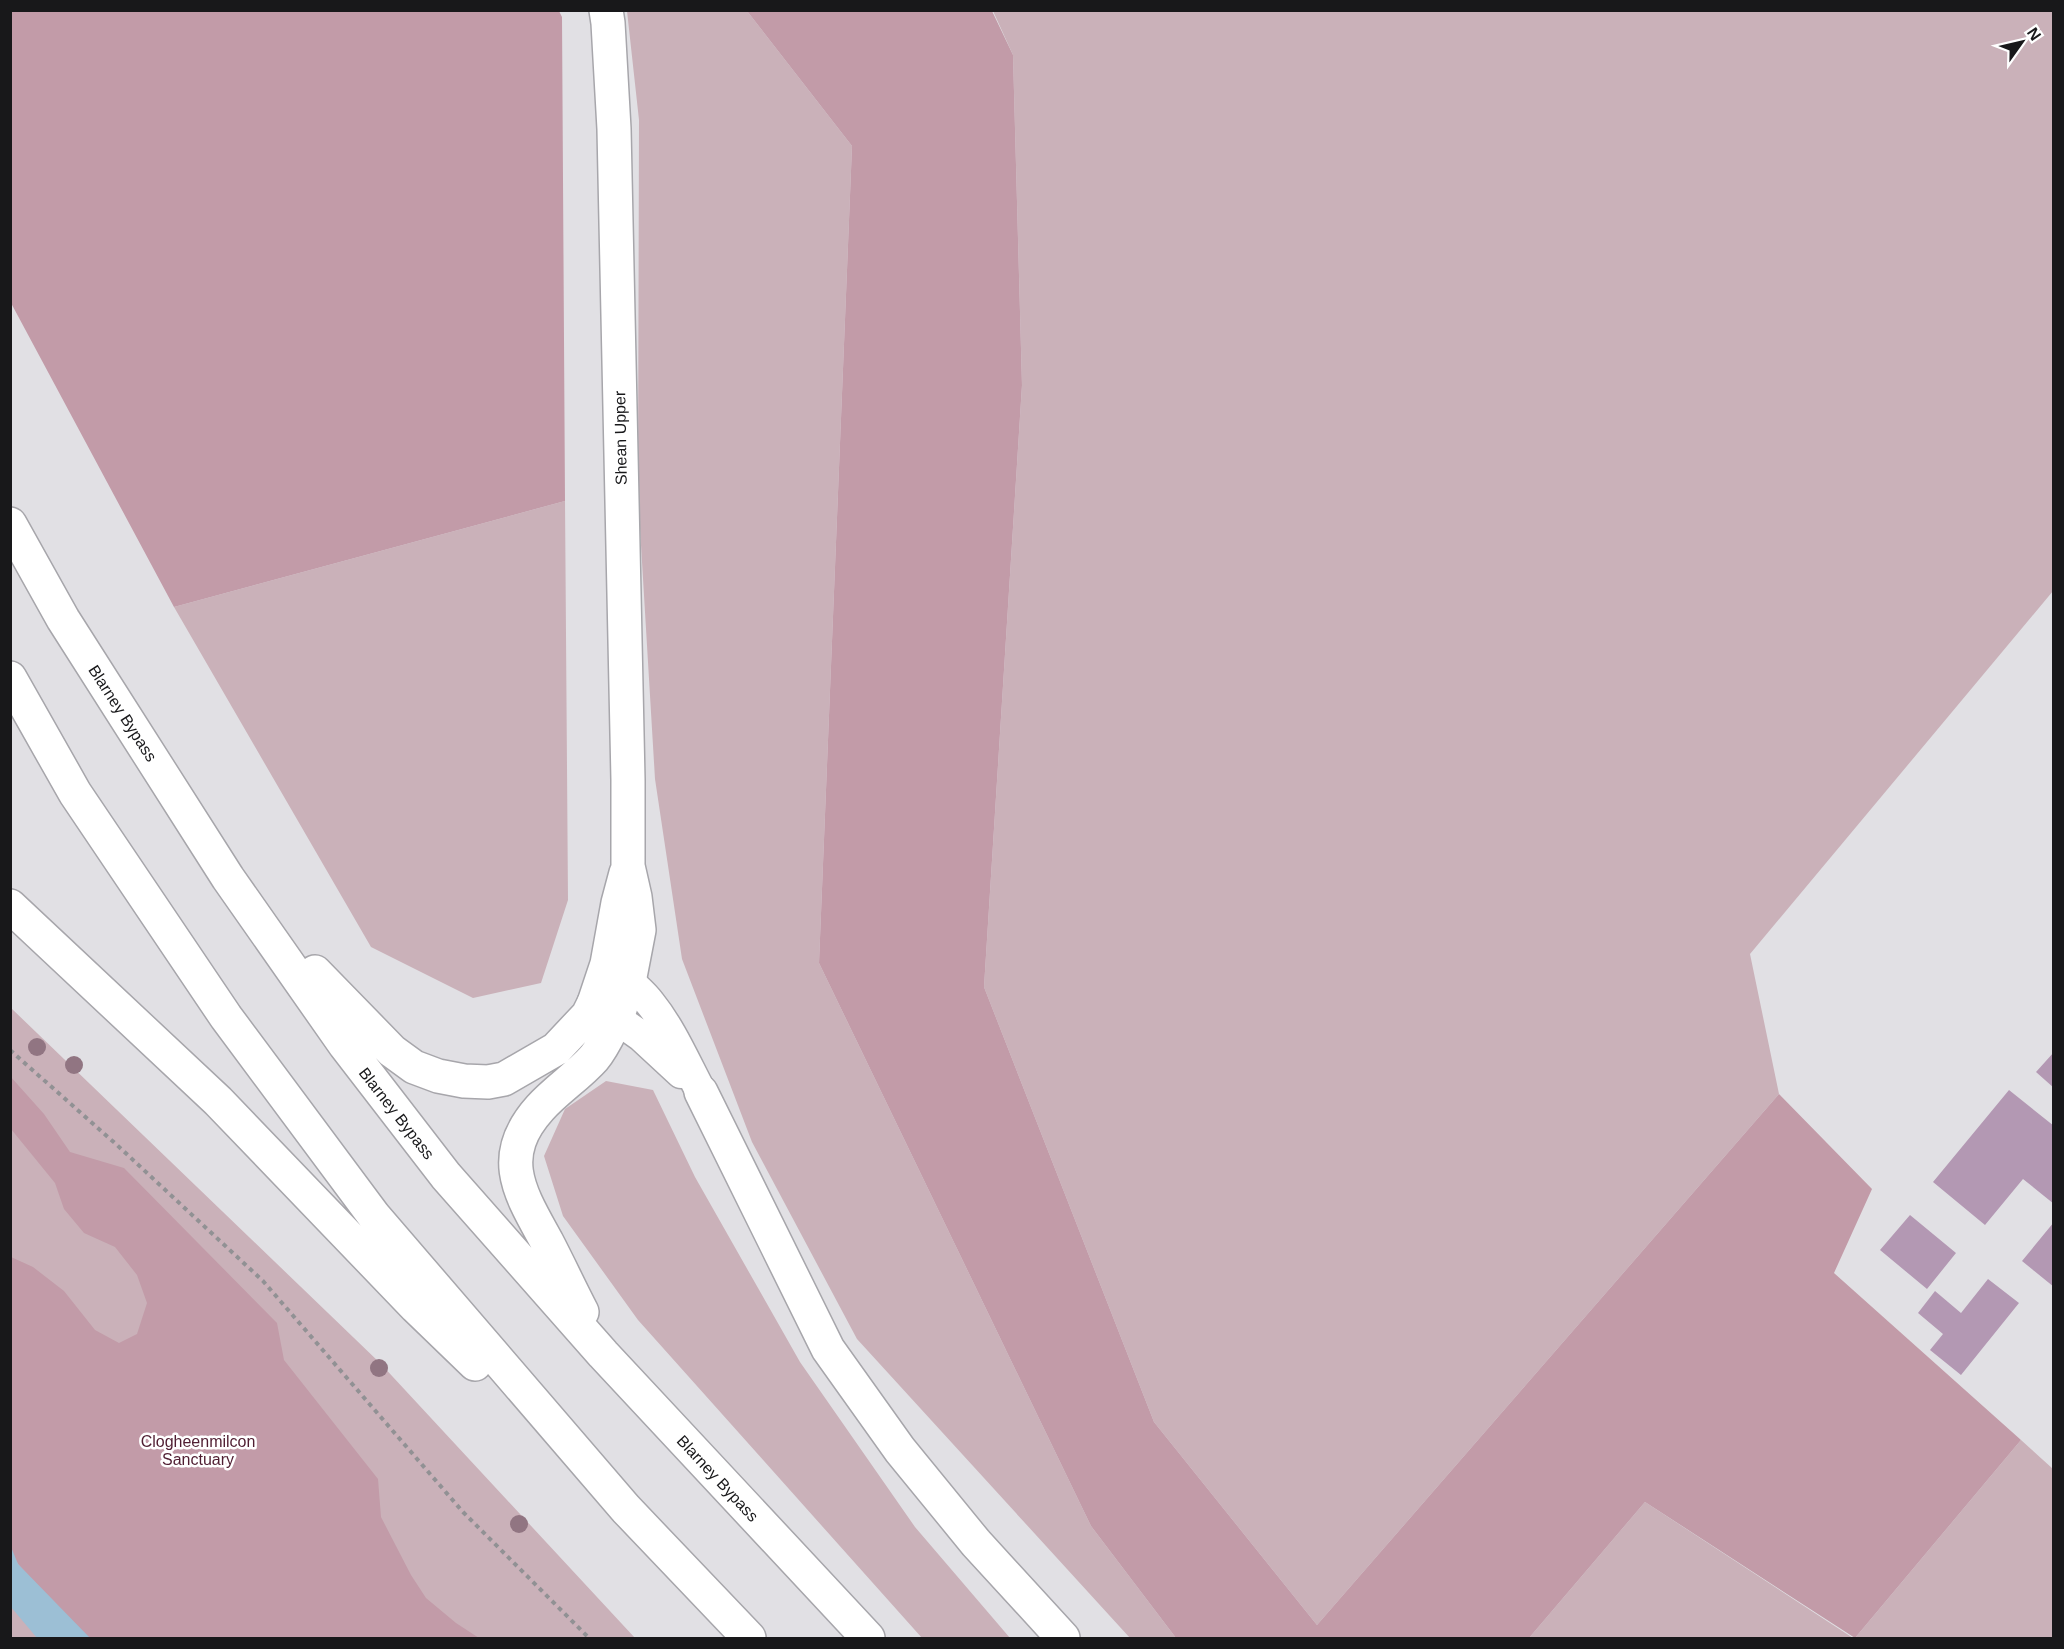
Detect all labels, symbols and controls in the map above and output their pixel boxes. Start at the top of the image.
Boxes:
north arrow [1992,12,2052,72]
text: N [2024,24,2044,43]
street label: Shean Upper [611,390,630,485]
street label: Blarney Bypass [85,662,160,765]
street label: Blarney Bypass [356,1064,438,1162]
street label: Blarney Bypass [674,1432,762,1525]
park label: Clogheenmilcon Sanctuary [141,1433,255,1468]

